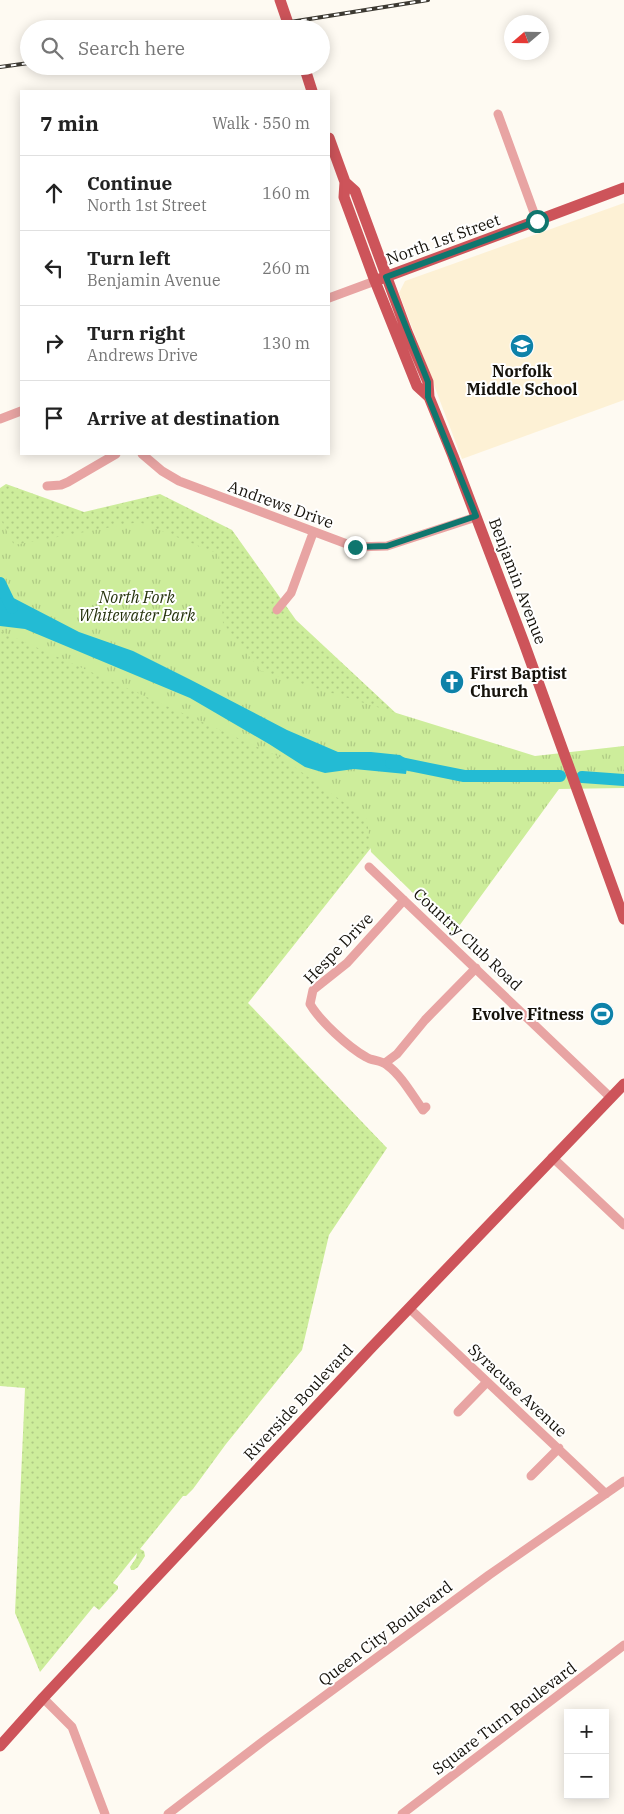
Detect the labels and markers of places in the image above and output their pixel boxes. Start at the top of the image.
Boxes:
school or university icon: Norfolk Middle School [509,333,535,359]
place label: Norfolk Middle School [467,361,577,399]
place label: First Baptist Church [470,663,567,701]
church icon: First Baptist Church [439,669,465,695]
sports icon: Evolve Fitness [589,1001,615,1027]
place label: Evolve Fitness [472,1004,584,1024]

